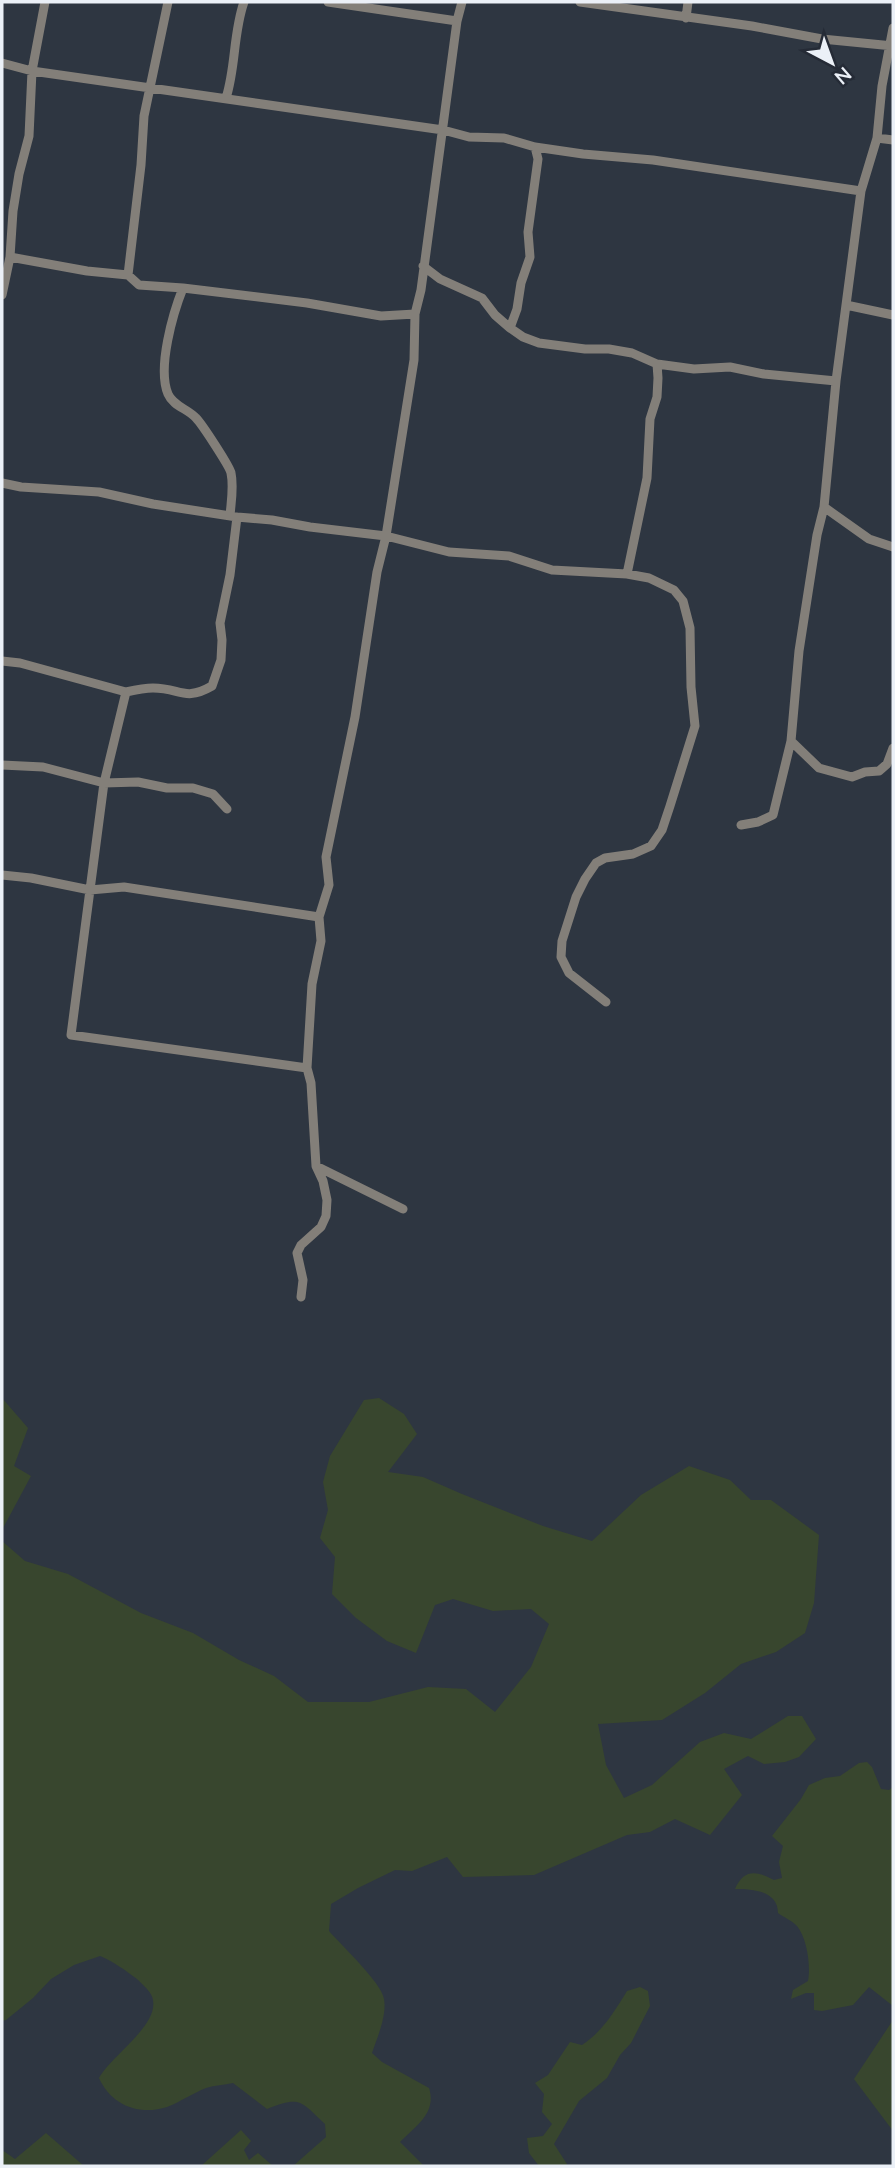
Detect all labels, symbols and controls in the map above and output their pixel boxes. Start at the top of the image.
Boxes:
north arrow [797,28,867,98]
text: N [830,63,857,90]

